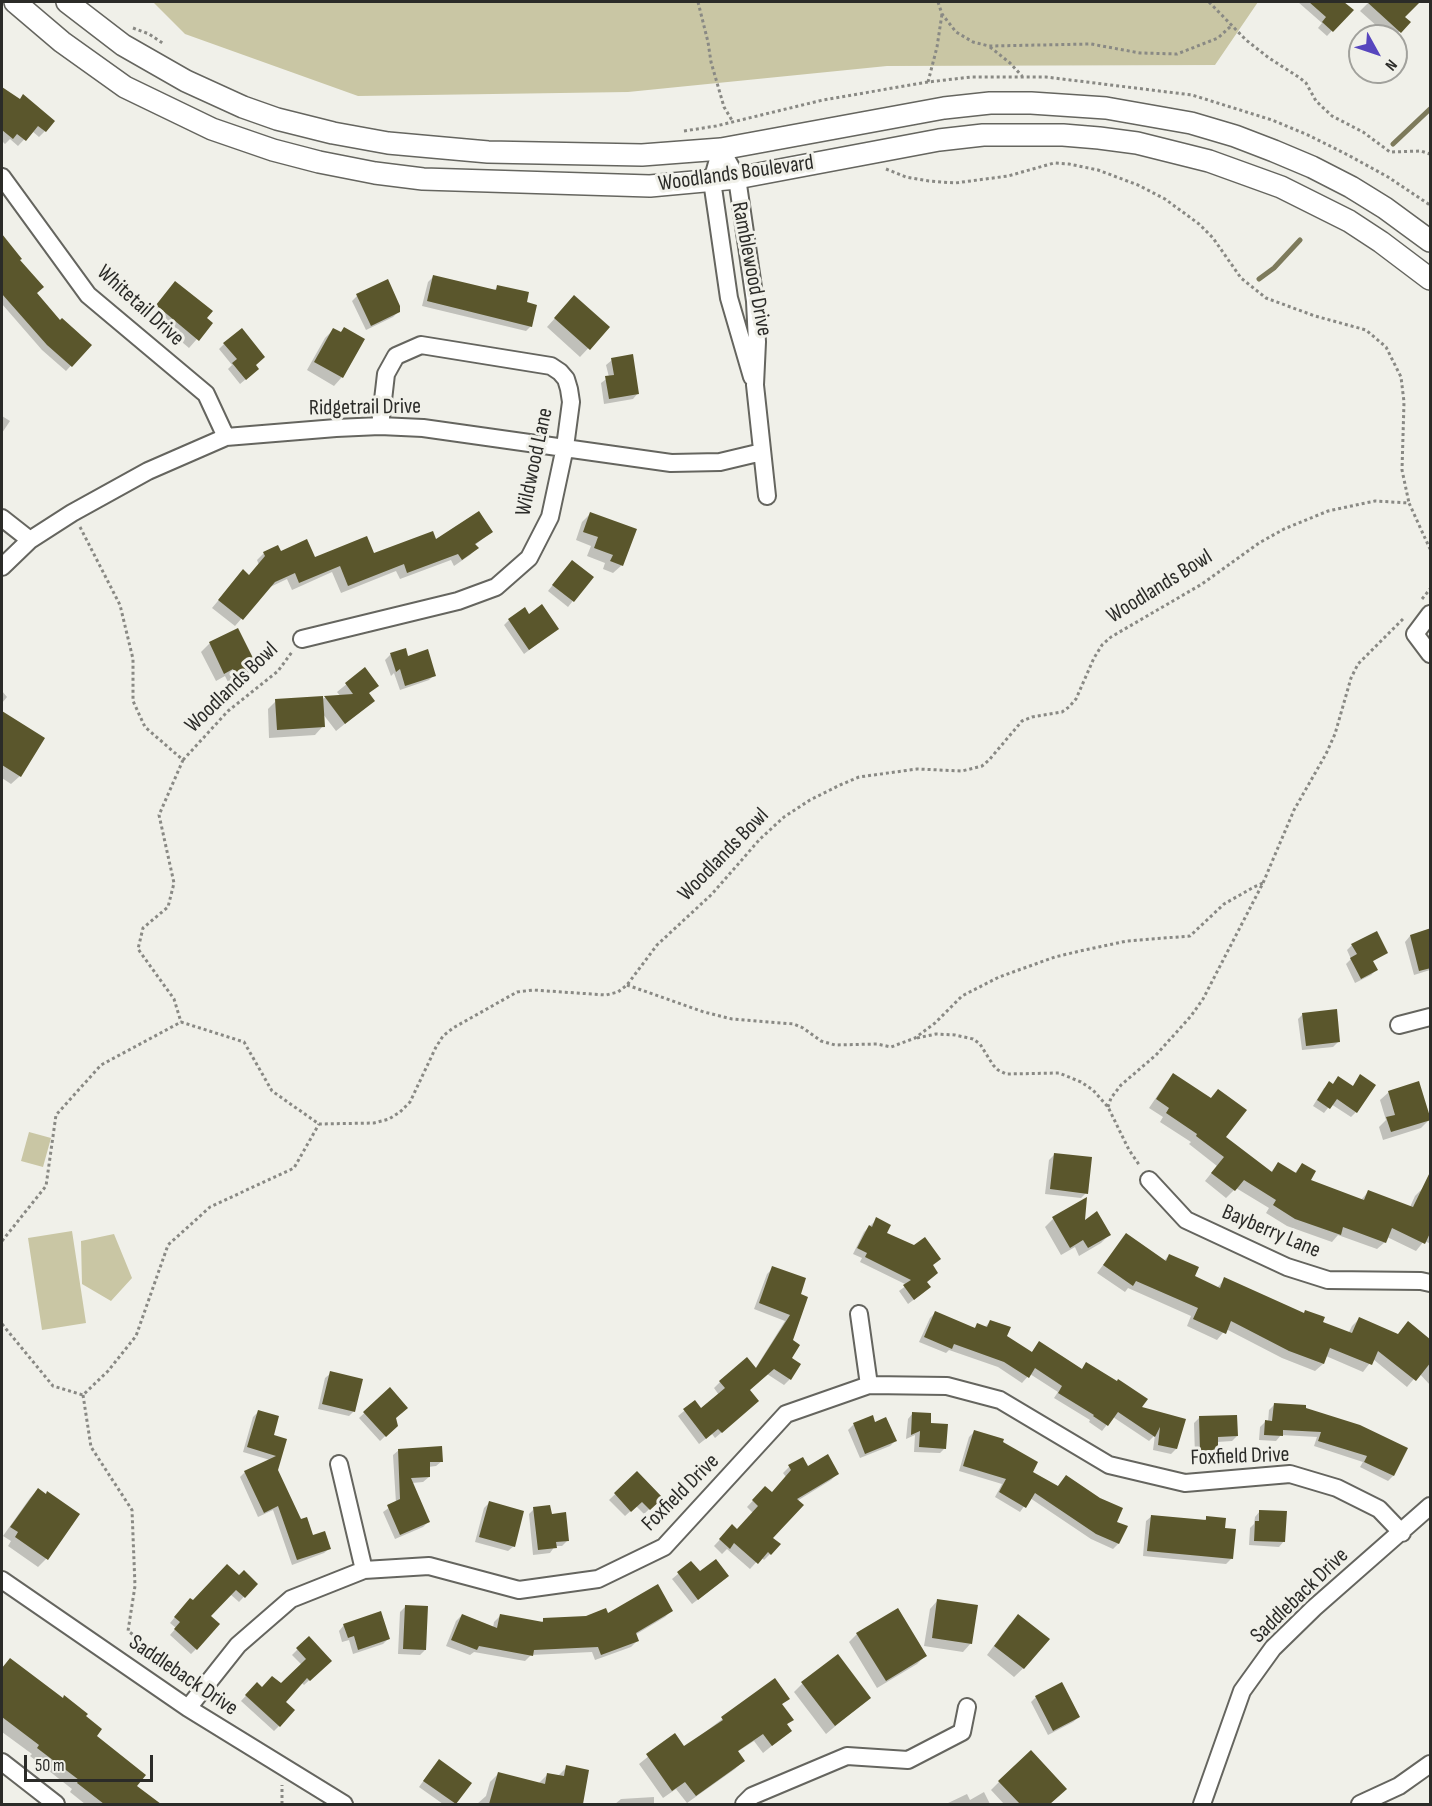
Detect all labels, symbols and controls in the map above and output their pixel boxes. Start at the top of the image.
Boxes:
north arrow [1348,24,1408,84]
text: N [1381,55,1401,74]
street label: Woodlands Boulevard [657,150,815,198]
street label: Ramblewood Drive [725,200,777,338]
street label: Whitetail Drive [91,260,189,352]
street label: Ridgetrail Drive [309,394,421,422]
street label: Wildwood Lane [511,406,559,518]
street label: Woodlands Bowl [1102,544,1218,630]
street label: Woodlands Bowl [180,637,284,739]
street label: Woodlands Bowl [673,803,775,907]
street label: Bayberry Lane [1218,1199,1324,1265]
street label: Foxfield Drive [1190,1442,1290,1472]
street label: Foxfield Drive [637,1449,725,1537]
street label: Saddleback Drive [1246,1543,1354,1649]
street label: Saddleback Drive [123,1630,243,1722]
scale bar [27,1743,156,1781]
text: 50 m [35,1755,65,1776]

